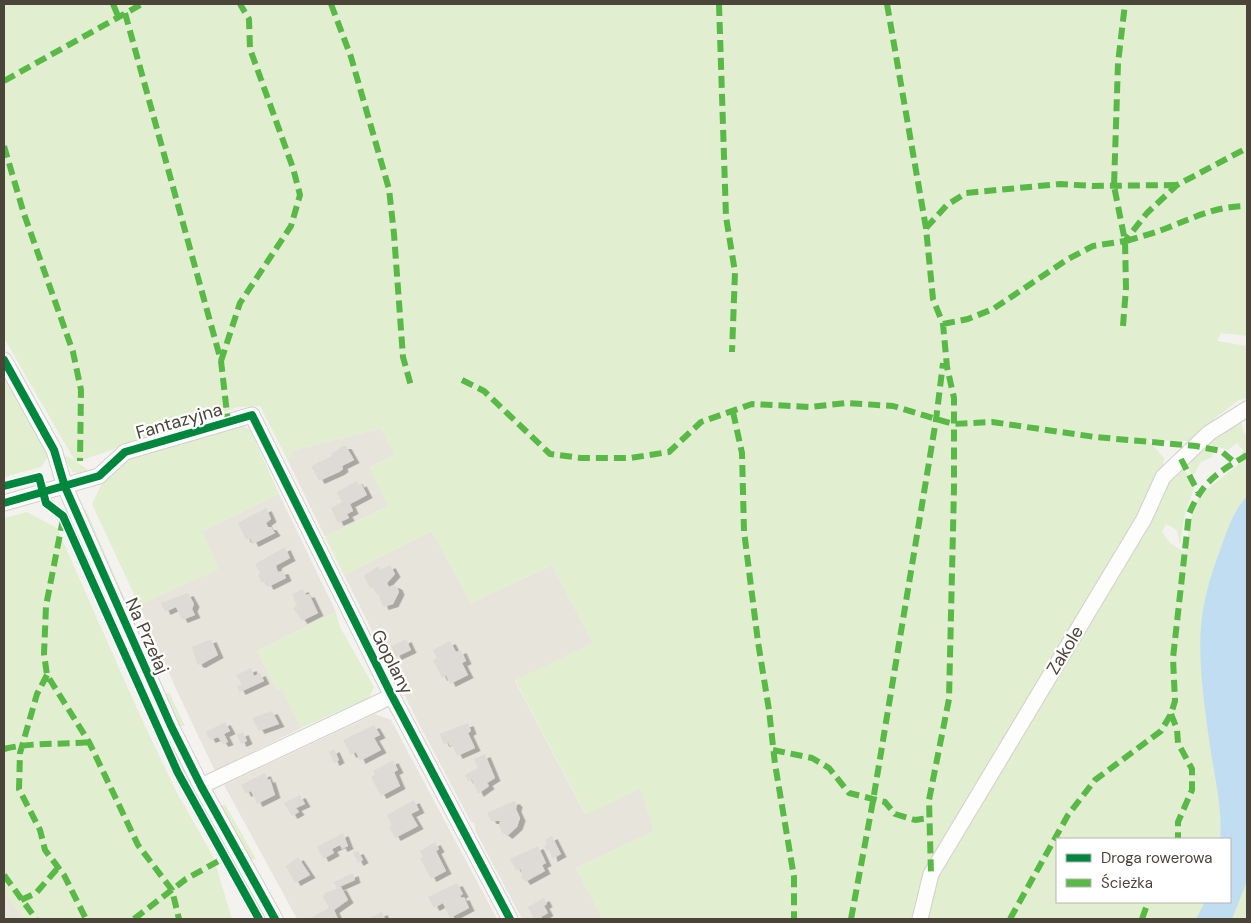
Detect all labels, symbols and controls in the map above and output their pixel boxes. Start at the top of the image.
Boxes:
street label: Fantazyjna [133,397,225,445]
street label: Na Przełaj [120,594,174,678]
street label: Zakole [1041,621,1089,679]
street label: Goplany [366,626,418,698]
legend [1056,838,1231,903]
text: Droga rowerowa [1101,848,1212,868]
text: Ścieżka [1101,873,1153,893]

